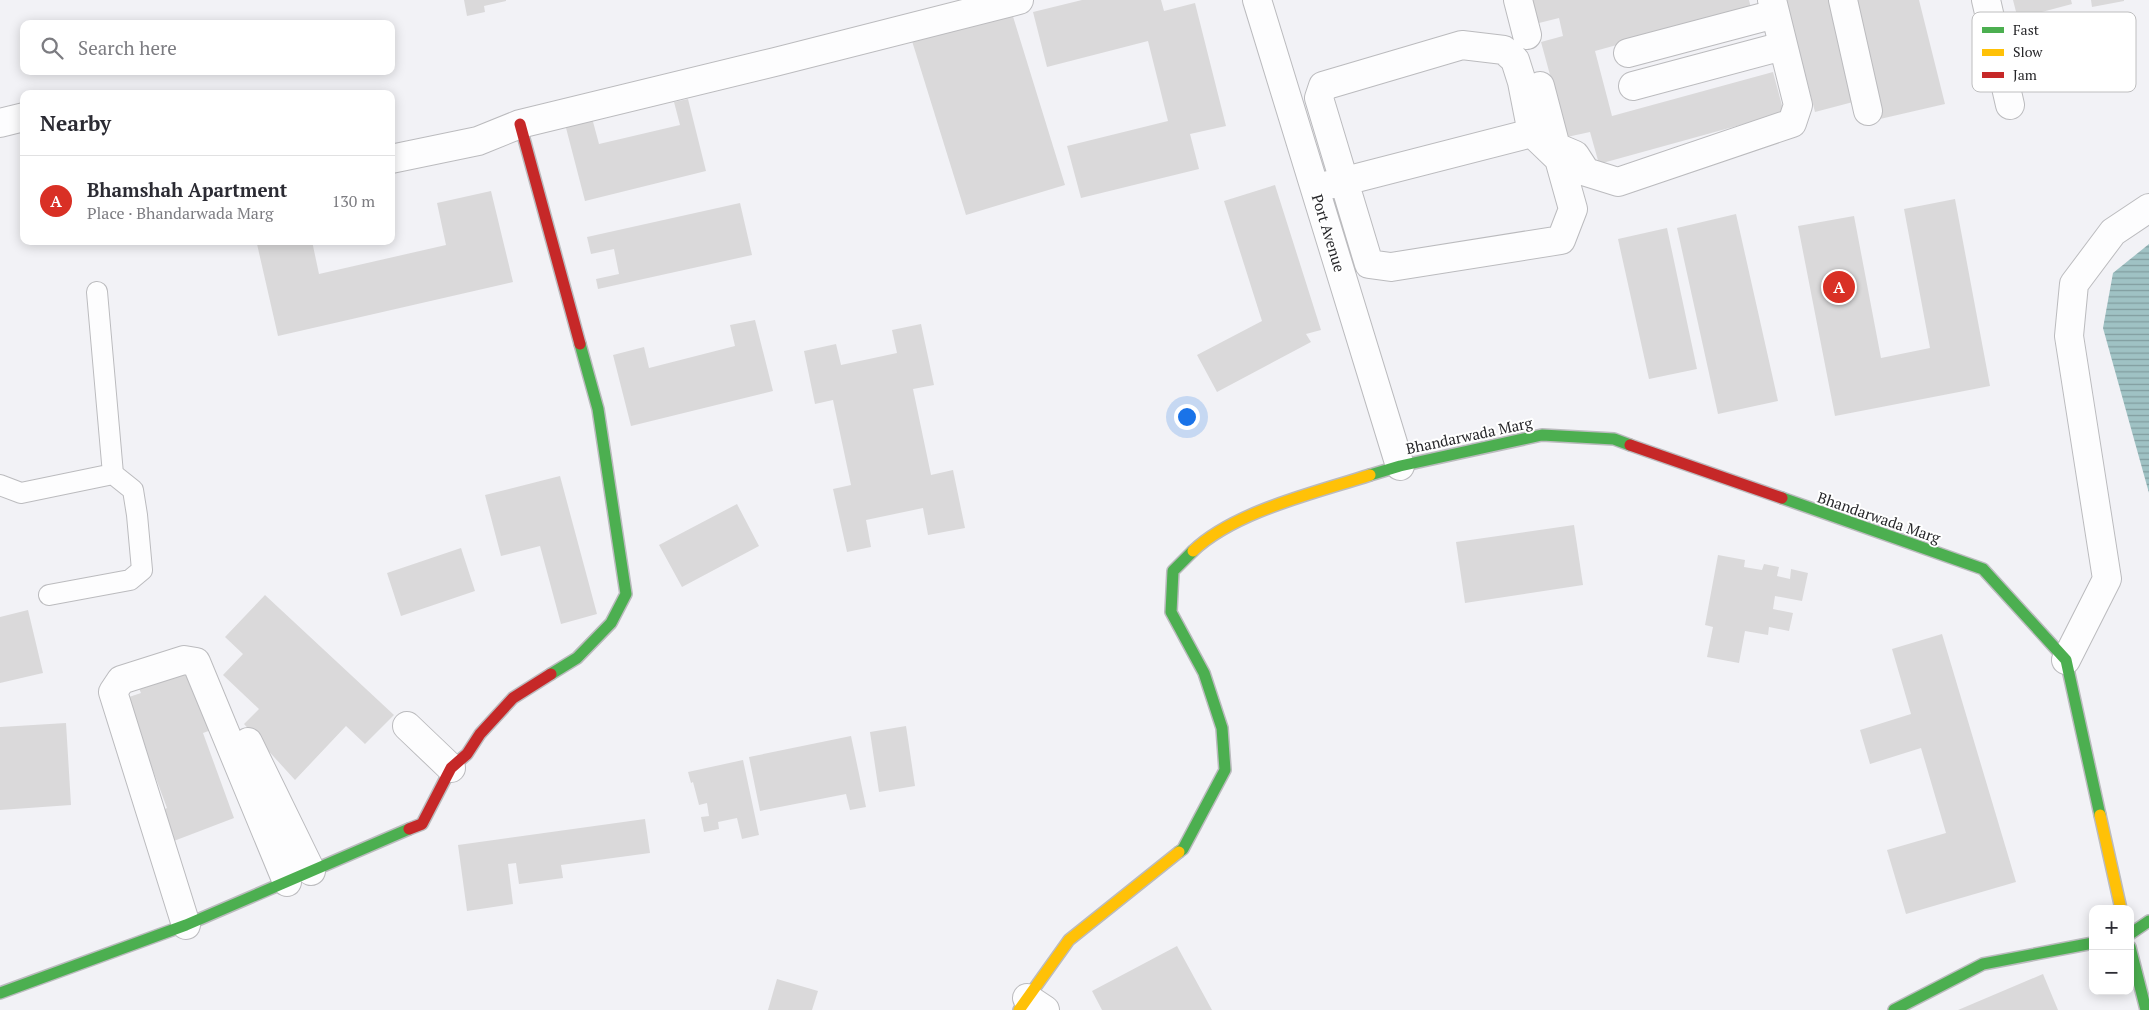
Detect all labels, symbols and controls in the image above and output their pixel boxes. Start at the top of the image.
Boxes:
legend [1972,12,2136,92]
search box [20,20,395,75]
text: Fast [2013,20,2040,39]
icon: search [38,34,66,62]
text: Search here [78,35,177,60]
text: Slow [2013,42,2043,61]
text: Jam [2013,65,2037,84]
text: Nearby [40,109,111,137]
text: Bhamshah Apartment [87,177,287,202]
text: A [50,190,62,212]
text: 130 m [332,190,375,212]
street label: Port Avenue [1308,192,1350,274]
text: Place · Bhandarwada Marg [87,202,273,224]
pin: A [1823,268,1855,306]
your location [1174,404,1200,430]
street label: Bhandarwada Marg [1404,412,1535,458]
street label: Bhandarwada Marg [1815,487,1944,548]
map controls [2089,905,2134,995]
button: + [2089,905,2134,950]
button: − [2089,950,2134,995]

